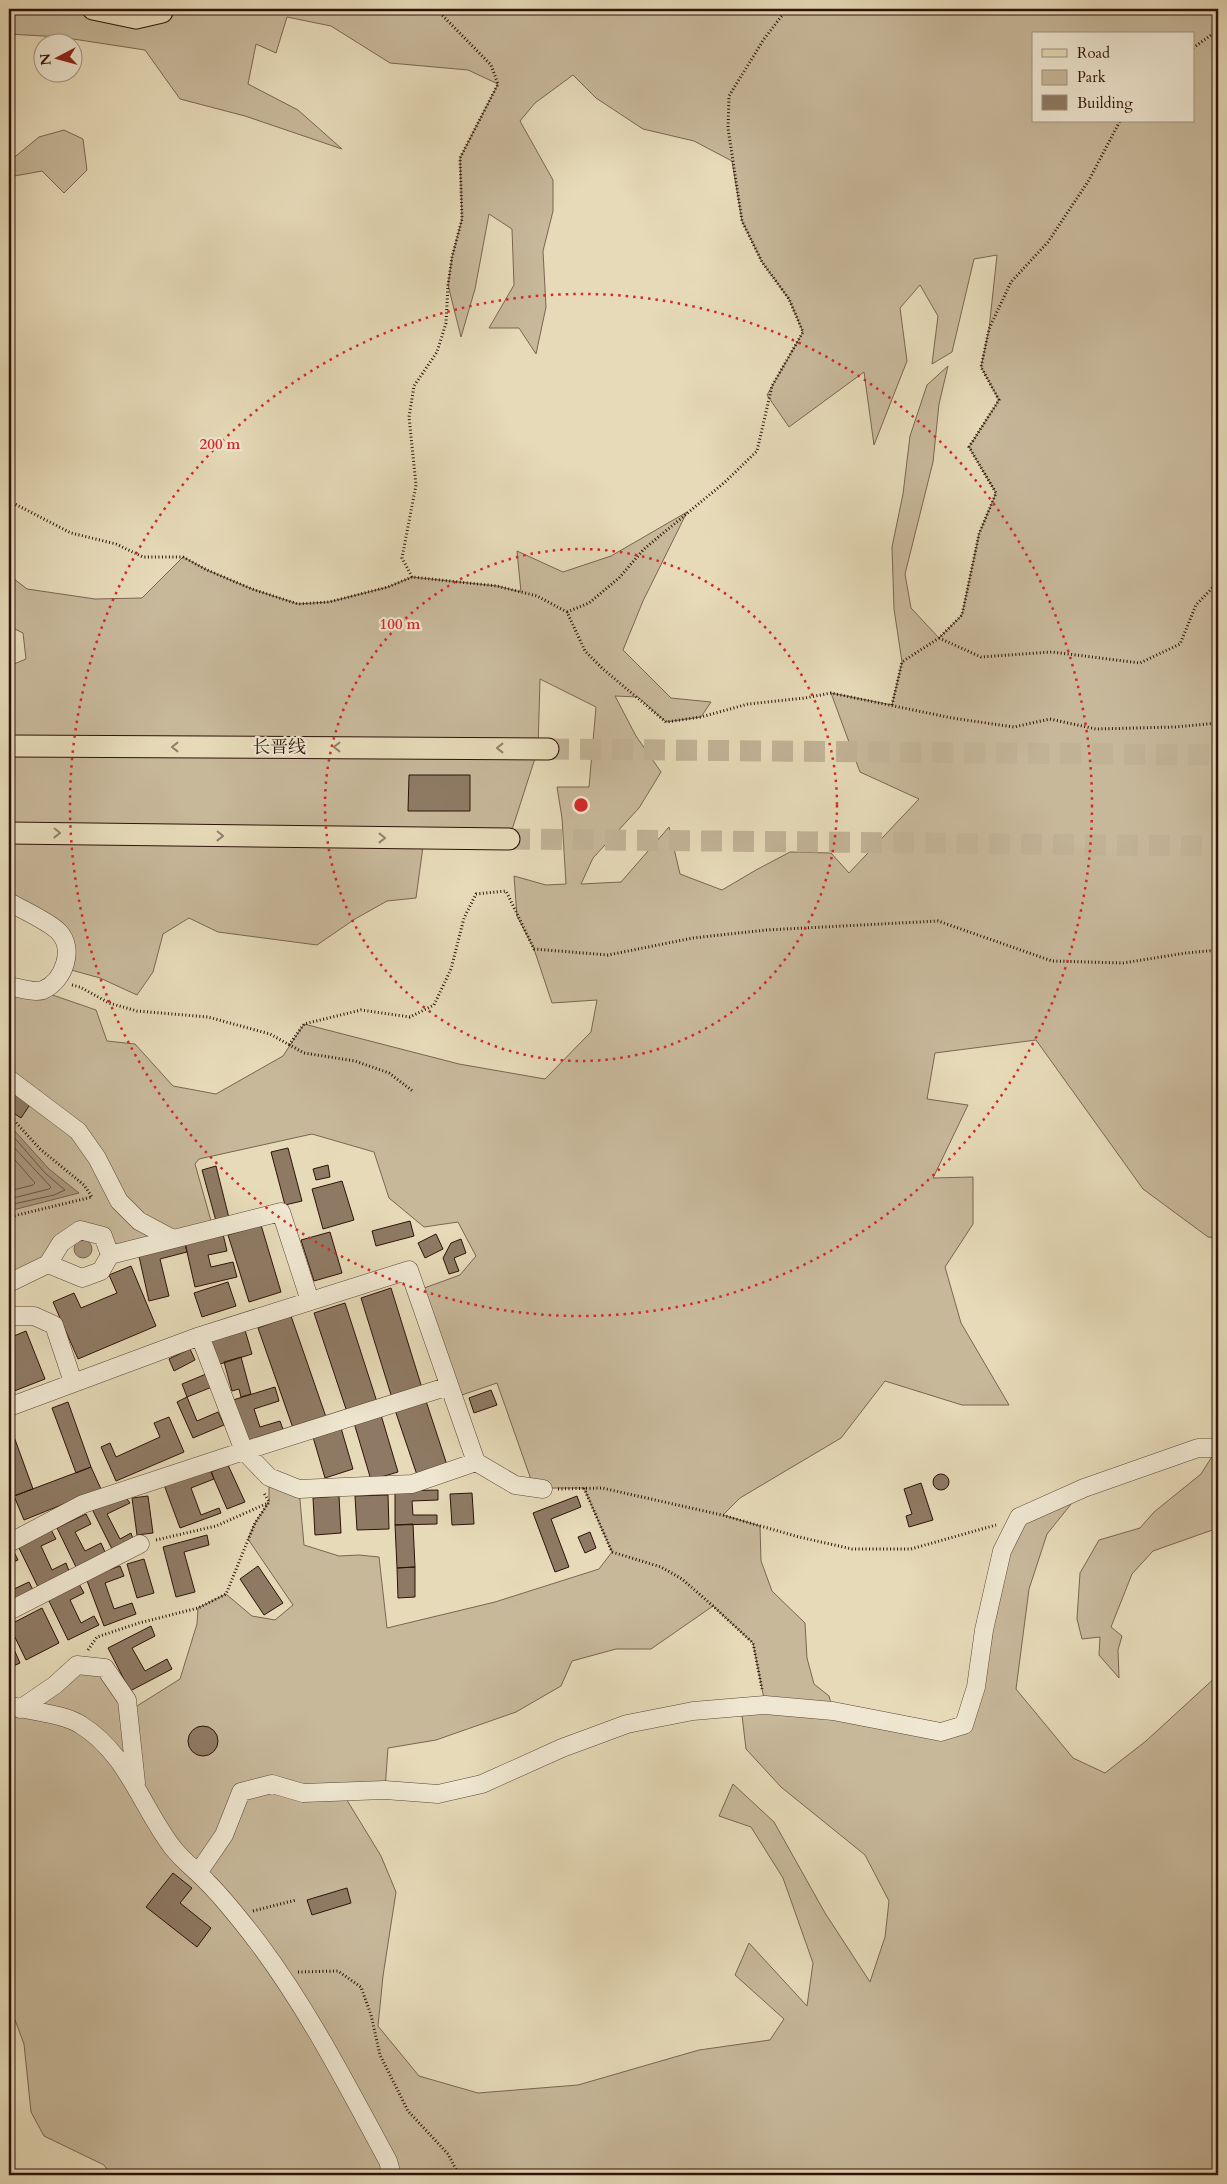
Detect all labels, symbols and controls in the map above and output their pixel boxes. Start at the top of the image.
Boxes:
north arrow [32,32,82,82]
legend [1032,32,1194,122]
text: Road [1077,43,1110,63]
text: N [35,52,56,66]
text: Park [1077,67,1106,87]
text: Building [1077,93,1133,113]
text: 200 m [200,434,241,454]
text: 100 m [380,614,421,634]
street label: 长晋线 [252,735,306,760]
one-way arrow [170,742,178,752]
one-way arrow [333,742,341,753]
one-way arrow [495,743,503,754]
centre of rings [572,796,590,814]
one-way arrow [54,828,62,838]
one-way arrow [216,831,224,841]
one-way arrow [379,833,387,843]

